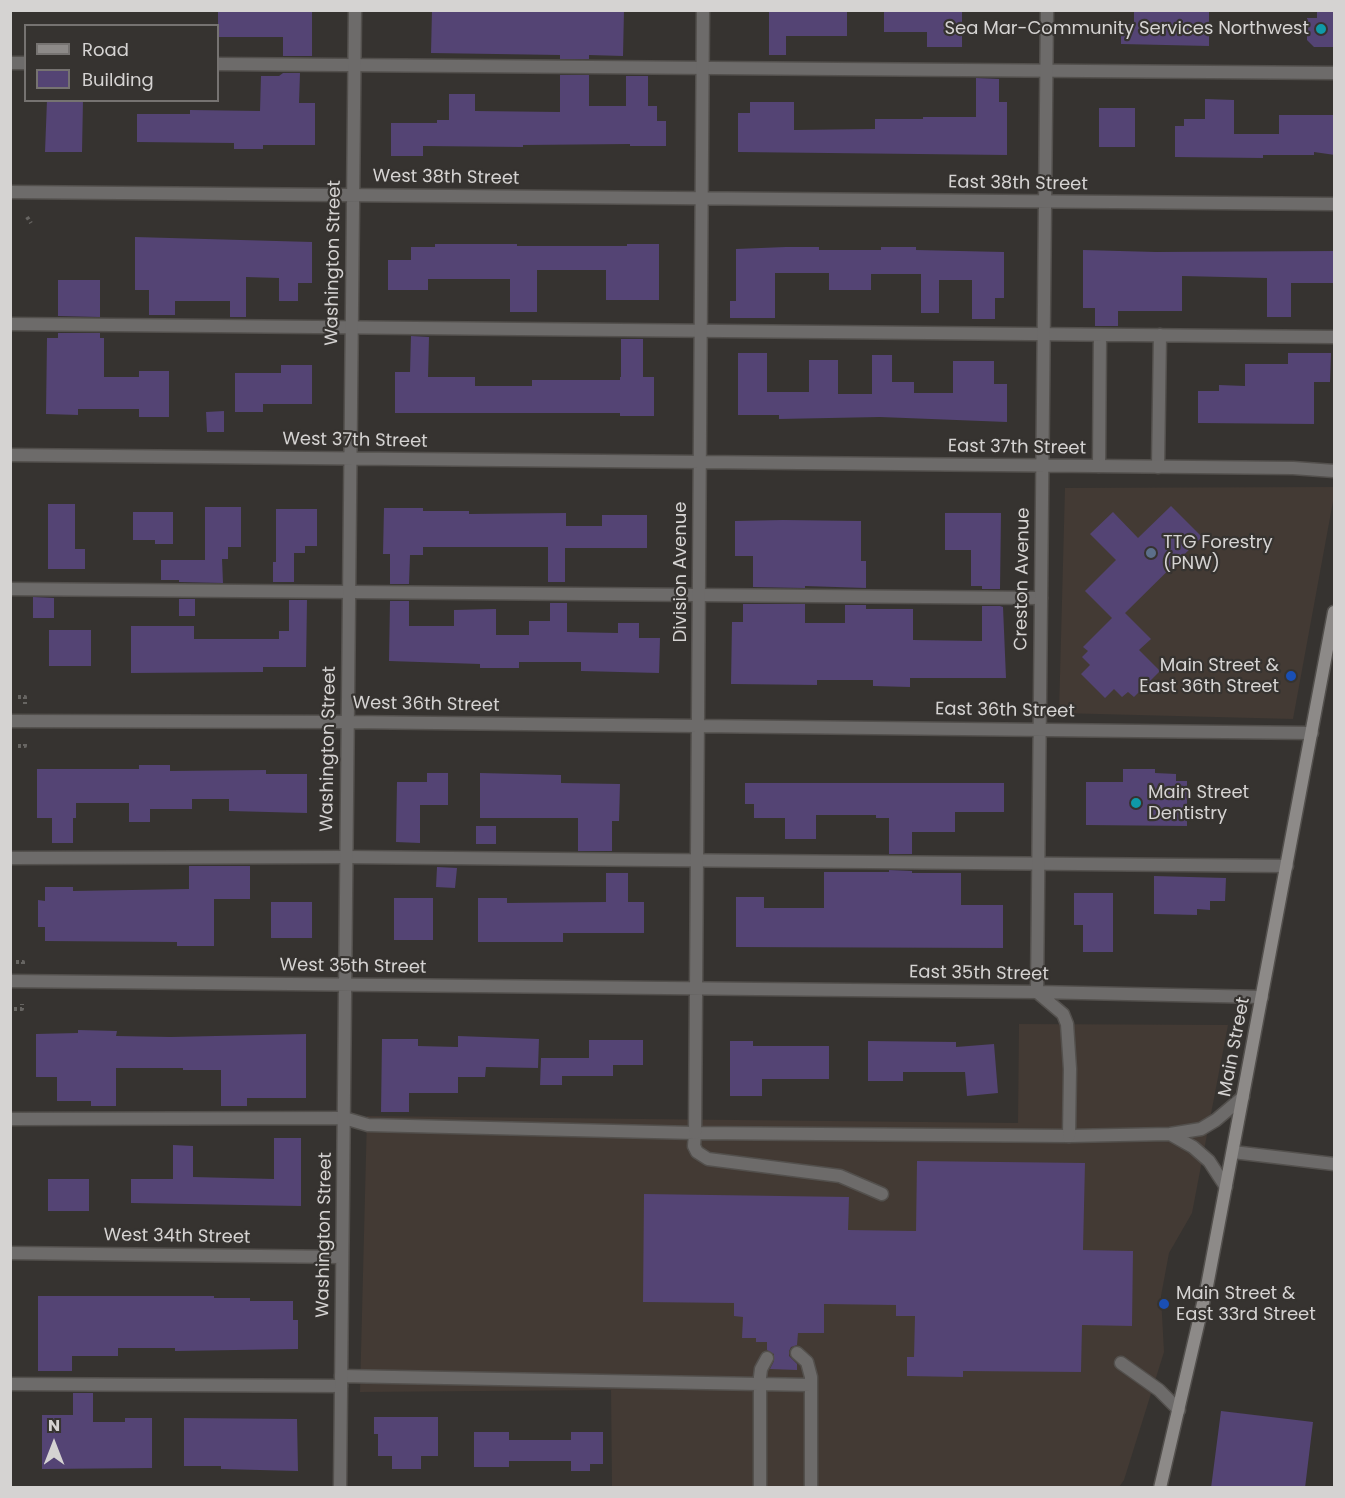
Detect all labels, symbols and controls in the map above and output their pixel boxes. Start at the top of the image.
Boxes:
place label: Sea Mar-Community Services Northwest [944,18,1309,40]
marker: Sea Mar-Community Services Northwest [1314,22,1328,36]
legend [24,24,219,102]
text: Road [82,37,129,62]
text: Building [82,67,154,92]
street label: West 38th Street [372,166,520,190]
street label: East 38th Street [948,172,1088,196]
street label: Washington Street [322,180,346,346]
street label: West 37th Street [282,429,428,453]
street label: East 37th Street [948,436,1086,460]
street label: Division Avenue [670,502,692,642]
street label: Creston Avenue [1011,507,1035,651]
place label: TTG Forestry (PNW) [1163,532,1273,574]
marker: TTG Forestry (PNW) [1144,546,1158,560]
place label: Main Street & East 36th Street [1139,655,1279,698]
street label: Washington Street [317,666,341,832]
marker: Main Street & East 36th Street [1284,669,1298,683]
street label: West 36th Street [352,693,500,717]
street label: East 36th Street [935,699,1075,723]
place label: Main Street Dentistry [1148,782,1249,824]
marker: Main Street Dentistry [1129,796,1143,810]
street label: West 35th Street [279,955,427,979]
street label: East 35th Street [909,962,1049,986]
street label: Main Street [1215,995,1255,1099]
street label: Washington Street [313,1152,337,1318]
street label: West 34th Street [103,1225,251,1249]
place label: Main Street & East 33rd Street [1176,1283,1316,1326]
marker: Main Street & East 33rd Street [1157,1297,1171,1311]
north arrow [24,1414,84,1474]
text: N [48,1414,60,1437]

